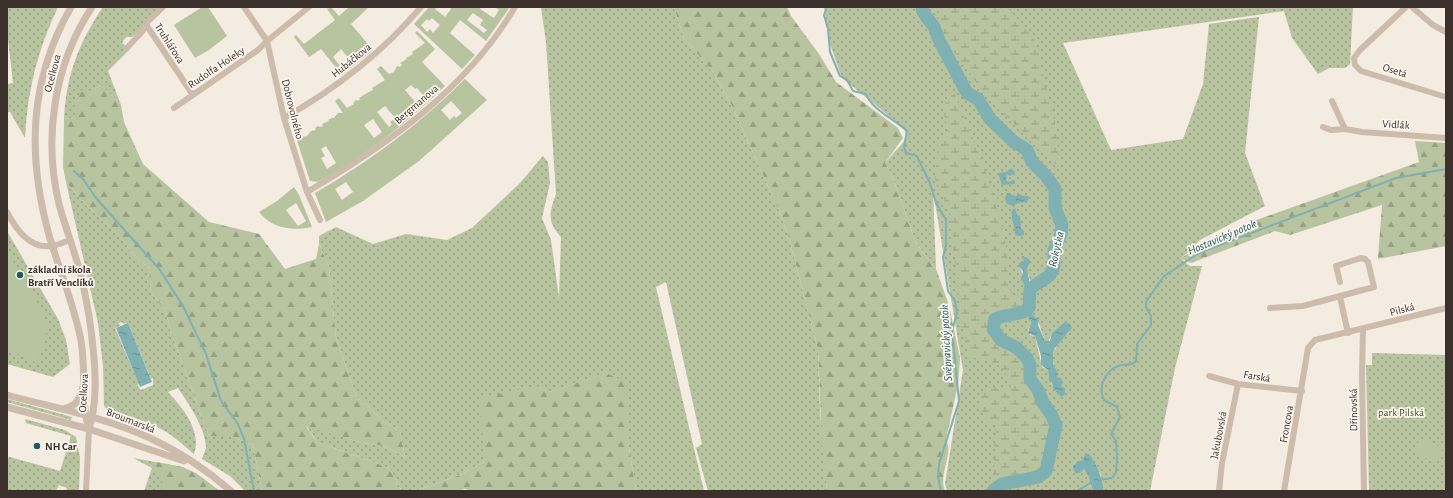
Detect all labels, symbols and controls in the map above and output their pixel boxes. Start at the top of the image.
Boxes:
street label: Truhlářova [153,21,187,65]
street label: Hubáčkova [329,41,373,80]
street label: Rudolfa Holeky [186,44,247,90]
street label: Ocelkova [42,53,63,93]
street label: Osetá [1381,62,1408,79]
street label: Dobrovolného [280,78,305,140]
street label: Bergmanova [392,82,440,126]
street label: Vidlák [1382,118,1410,131]
water label: Hostavický potok [1186,217,1259,258]
water label: Rokytka [1046,230,1066,268]
place label: základní škola Bratří Venclíků [28,264,94,288]
marker: základní škola Bratří Venclíků [15,270,25,280]
street label: Pilská [1389,301,1416,318]
water label: Svépravický potok [938,304,955,382]
street label: Farská [1243,369,1271,384]
street label: Ocelkova [77,373,90,413]
street label: Dřínovská [1348,388,1359,432]
street label: Froncova [1278,404,1295,444]
street label: Broumarská [105,406,157,435]
park label: park Pilská [1378,407,1424,418]
street label: Jakubovská [1208,410,1229,460]
marker: NH Car [32,441,42,451]
place label: NH Car [45,441,77,452]

